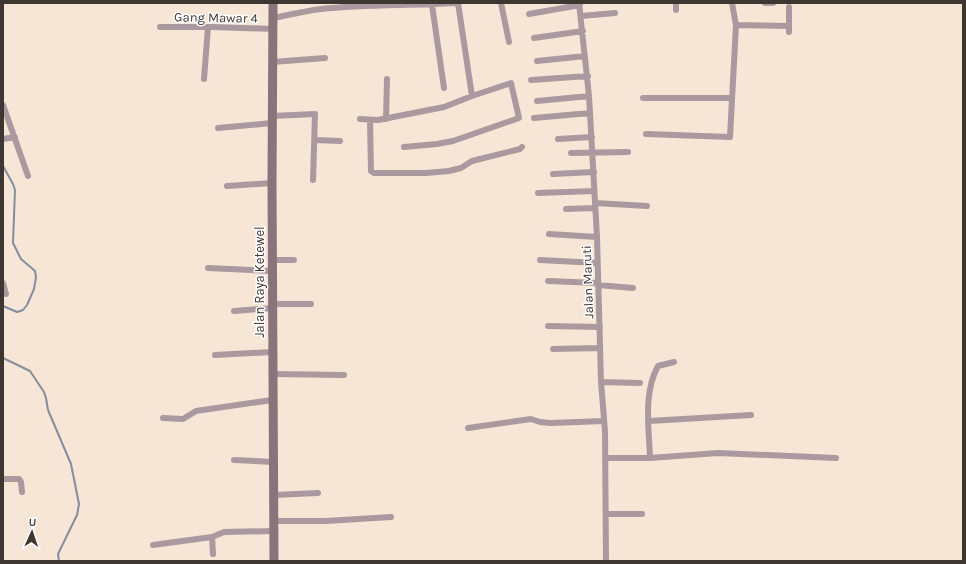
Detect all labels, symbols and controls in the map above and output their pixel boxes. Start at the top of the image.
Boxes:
street label: Gang Mawar 4 [174,9,258,26]
street label: Jalan Raya Ketewel [252,226,267,338]
street label: Jalan Maruti [579,245,596,319]
north arrow [12,512,52,552]
text: U [28,516,37,529]

